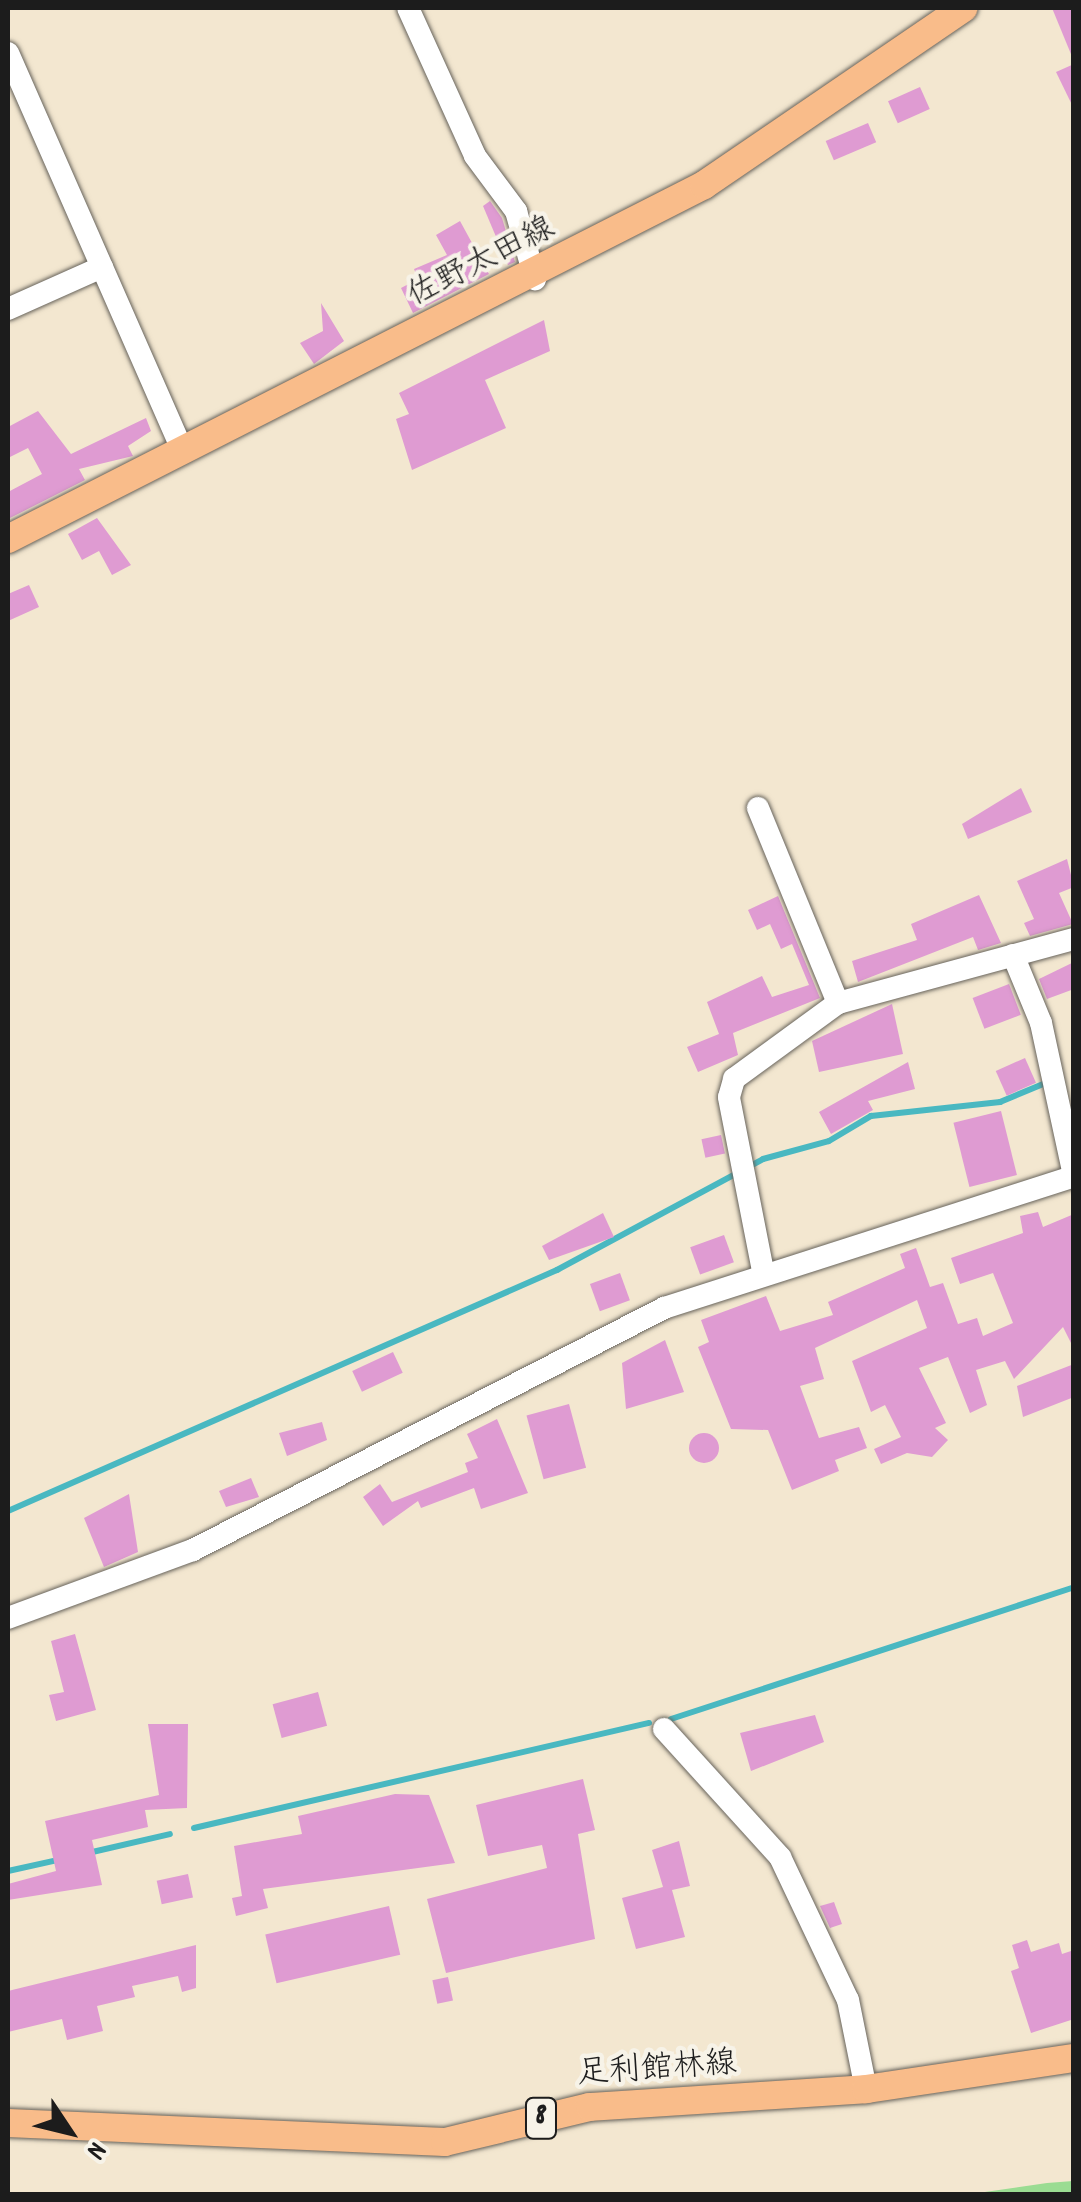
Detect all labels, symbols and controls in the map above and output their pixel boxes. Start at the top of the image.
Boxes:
street label: 佐野太田線 [402,211,562,317]
street label: 足利館林線 [576,2046,738,2096]
north arrow [20,2082,120,2182]
road number: 8 [524,2093,558,2143]
text: N [74,2132,115,2166]

